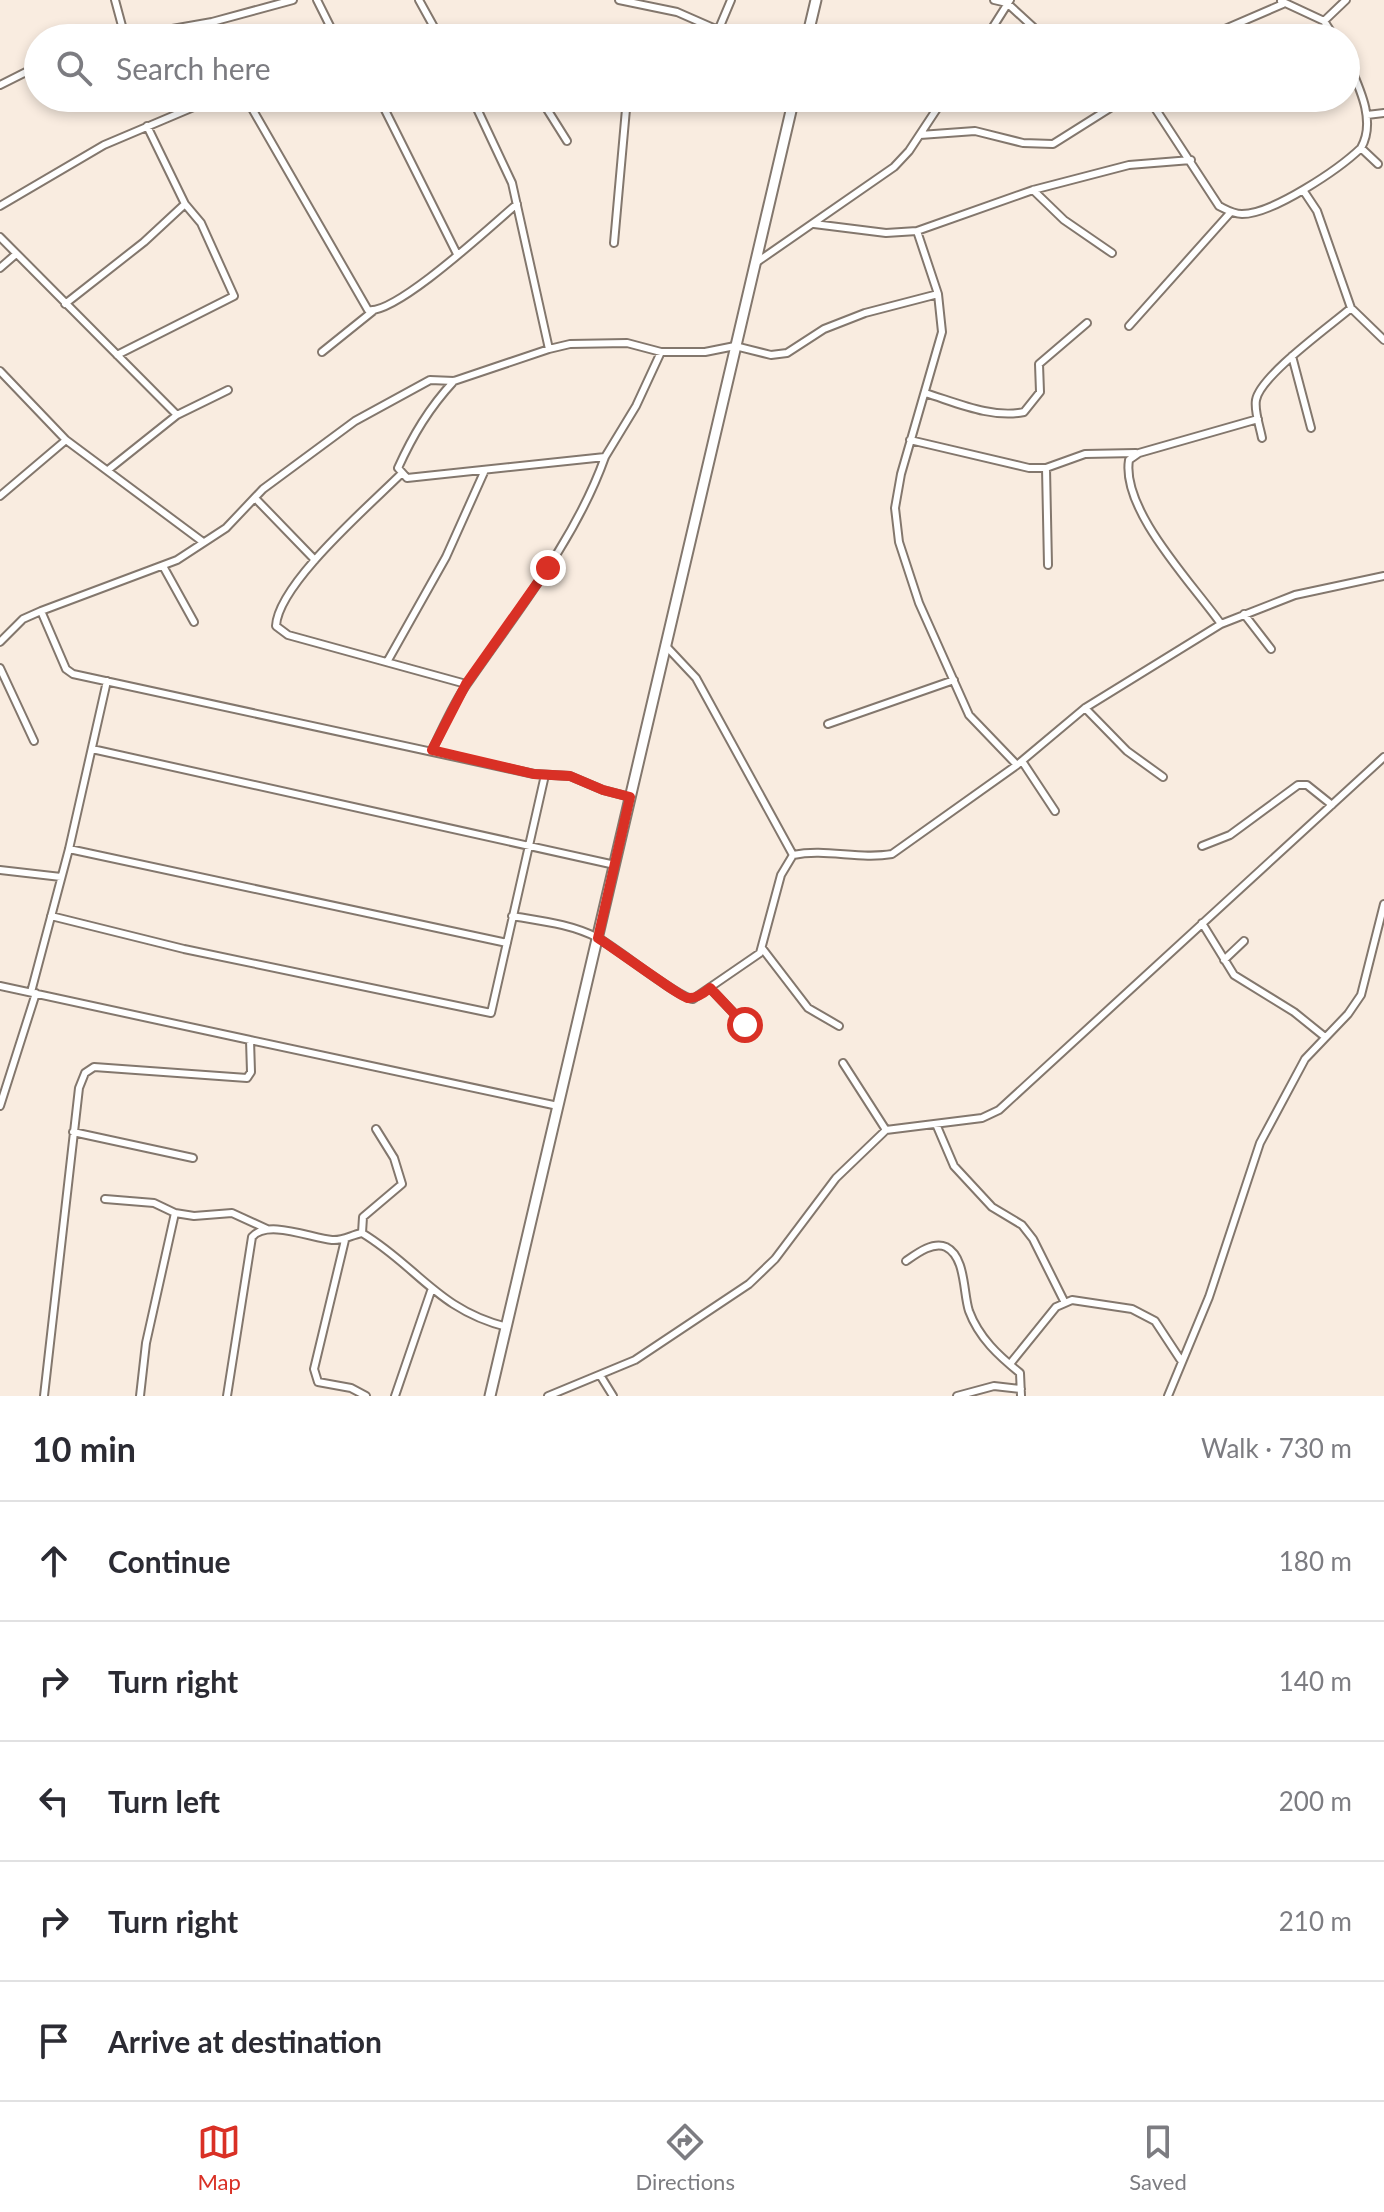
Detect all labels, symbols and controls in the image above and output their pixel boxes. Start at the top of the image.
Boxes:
search box [24,24,1360,112]
icon: search [52,46,96,90]
text: Search here [116,50,271,86]
route end [530,550,566,586]
route start [727,1007,763,1043]
text: 10 min [32,1428,136,1469]
text: Walk · 730 m [1201,1432,1352,1464]
icon: ahead [32,1539,76,1583]
text: Continue [108,1543,231,1579]
text: 180 m [1279,1545,1352,1577]
icon: right [32,1659,76,1703]
text: Turn right [108,1663,238,1699]
text: 140 m [1279,1665,1352,1697]
icon: left [32,1779,76,1823]
text: Turn left [108,1783,220,1819]
text: 200 m [1279,1785,1352,1817]
icon: right [32,1899,76,1943]
text: Turn right [108,1903,238,1939]
text: 210 m [1279,1905,1352,1937]
icon: arrive [32,2019,76,2063]
text: Arrive at destination [108,2023,382,2059]
tab: Map [197,2120,241,2195]
tab: Directions [636,2120,735,2195]
tab: Saved [1129,2120,1187,2195]

